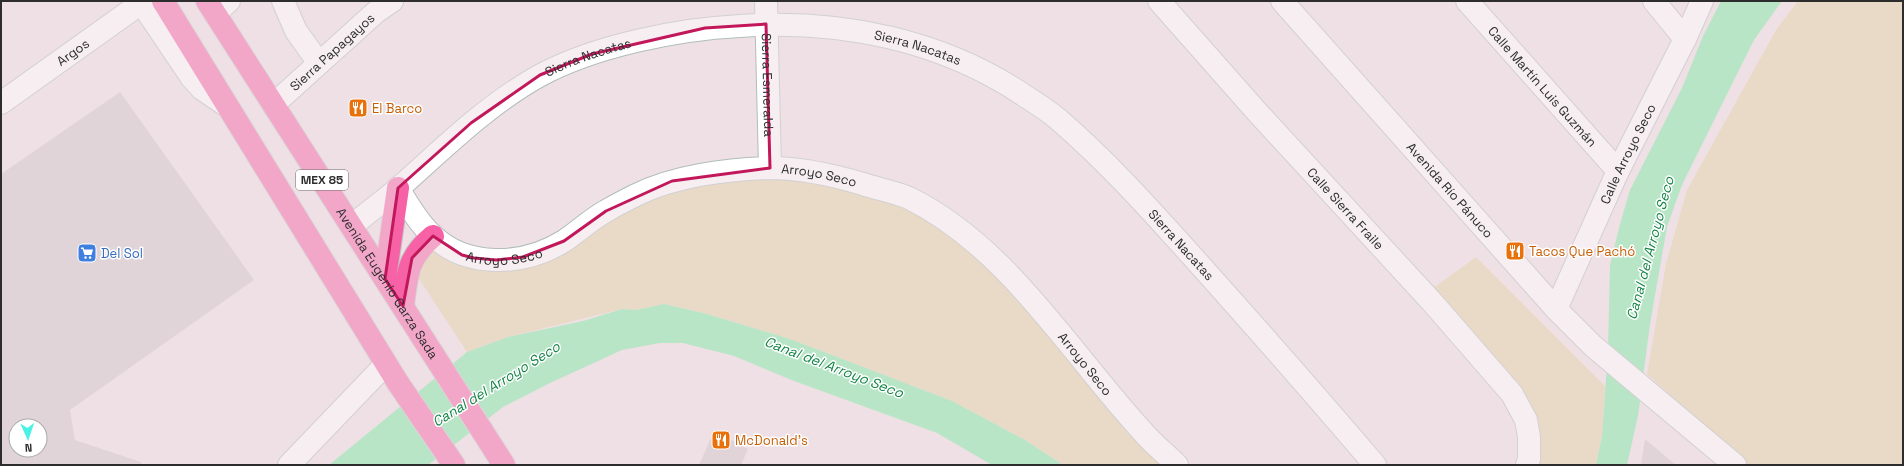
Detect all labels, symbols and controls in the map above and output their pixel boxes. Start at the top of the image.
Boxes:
street label: Sierra Papagayos [286,9,378,95]
street label: Calle Martín Luis Guzmán [1484,23,1600,150]
street label: Sierra Nacatas [873,26,964,69]
street label: Sierra Esmeralda [758,33,777,137]
street label: Argos [53,35,93,70]
street label: Sierra Nacatas [542,35,633,81]
restaurant icon: El Barco [347,97,369,119]
place label: El Barco [372,100,422,117]
street label: Calle Arroyo Seco [1596,101,1660,207]
street label: Avenida Río Pánuco [1403,139,1497,242]
street label: Arroyo Seco [781,160,859,191]
street label: Calle Sierra Fraile [1303,164,1387,253]
road number: MEX 85 [296,170,348,190]
water label: Canal del Arroyo Seco [1622,174,1678,321]
street label: Avenida Eugenio Garza Sada [332,205,442,363]
street label: Sierra Nacatas [1145,206,1218,284]
restaurant icon: Tacos Que Pachó [1504,240,1526,262]
supermarket icon: Del Sol [76,242,98,264]
place label: Tacos Que Pachó [1529,243,1635,260]
street label: Arroyo Seco [464,244,545,269]
place label: Del Sol [101,245,143,262]
street label: Arroyo Seco [1054,329,1116,399]
water label: Canal del Arroyo Seco [762,332,906,402]
water label: Canal del Arroyo Seco [429,337,564,431]
north arrow [8,418,48,458]
restaurant icon: McDonald's [710,429,732,451]
place label: McDonald's [735,432,808,449]
text: N [24,441,33,455]

